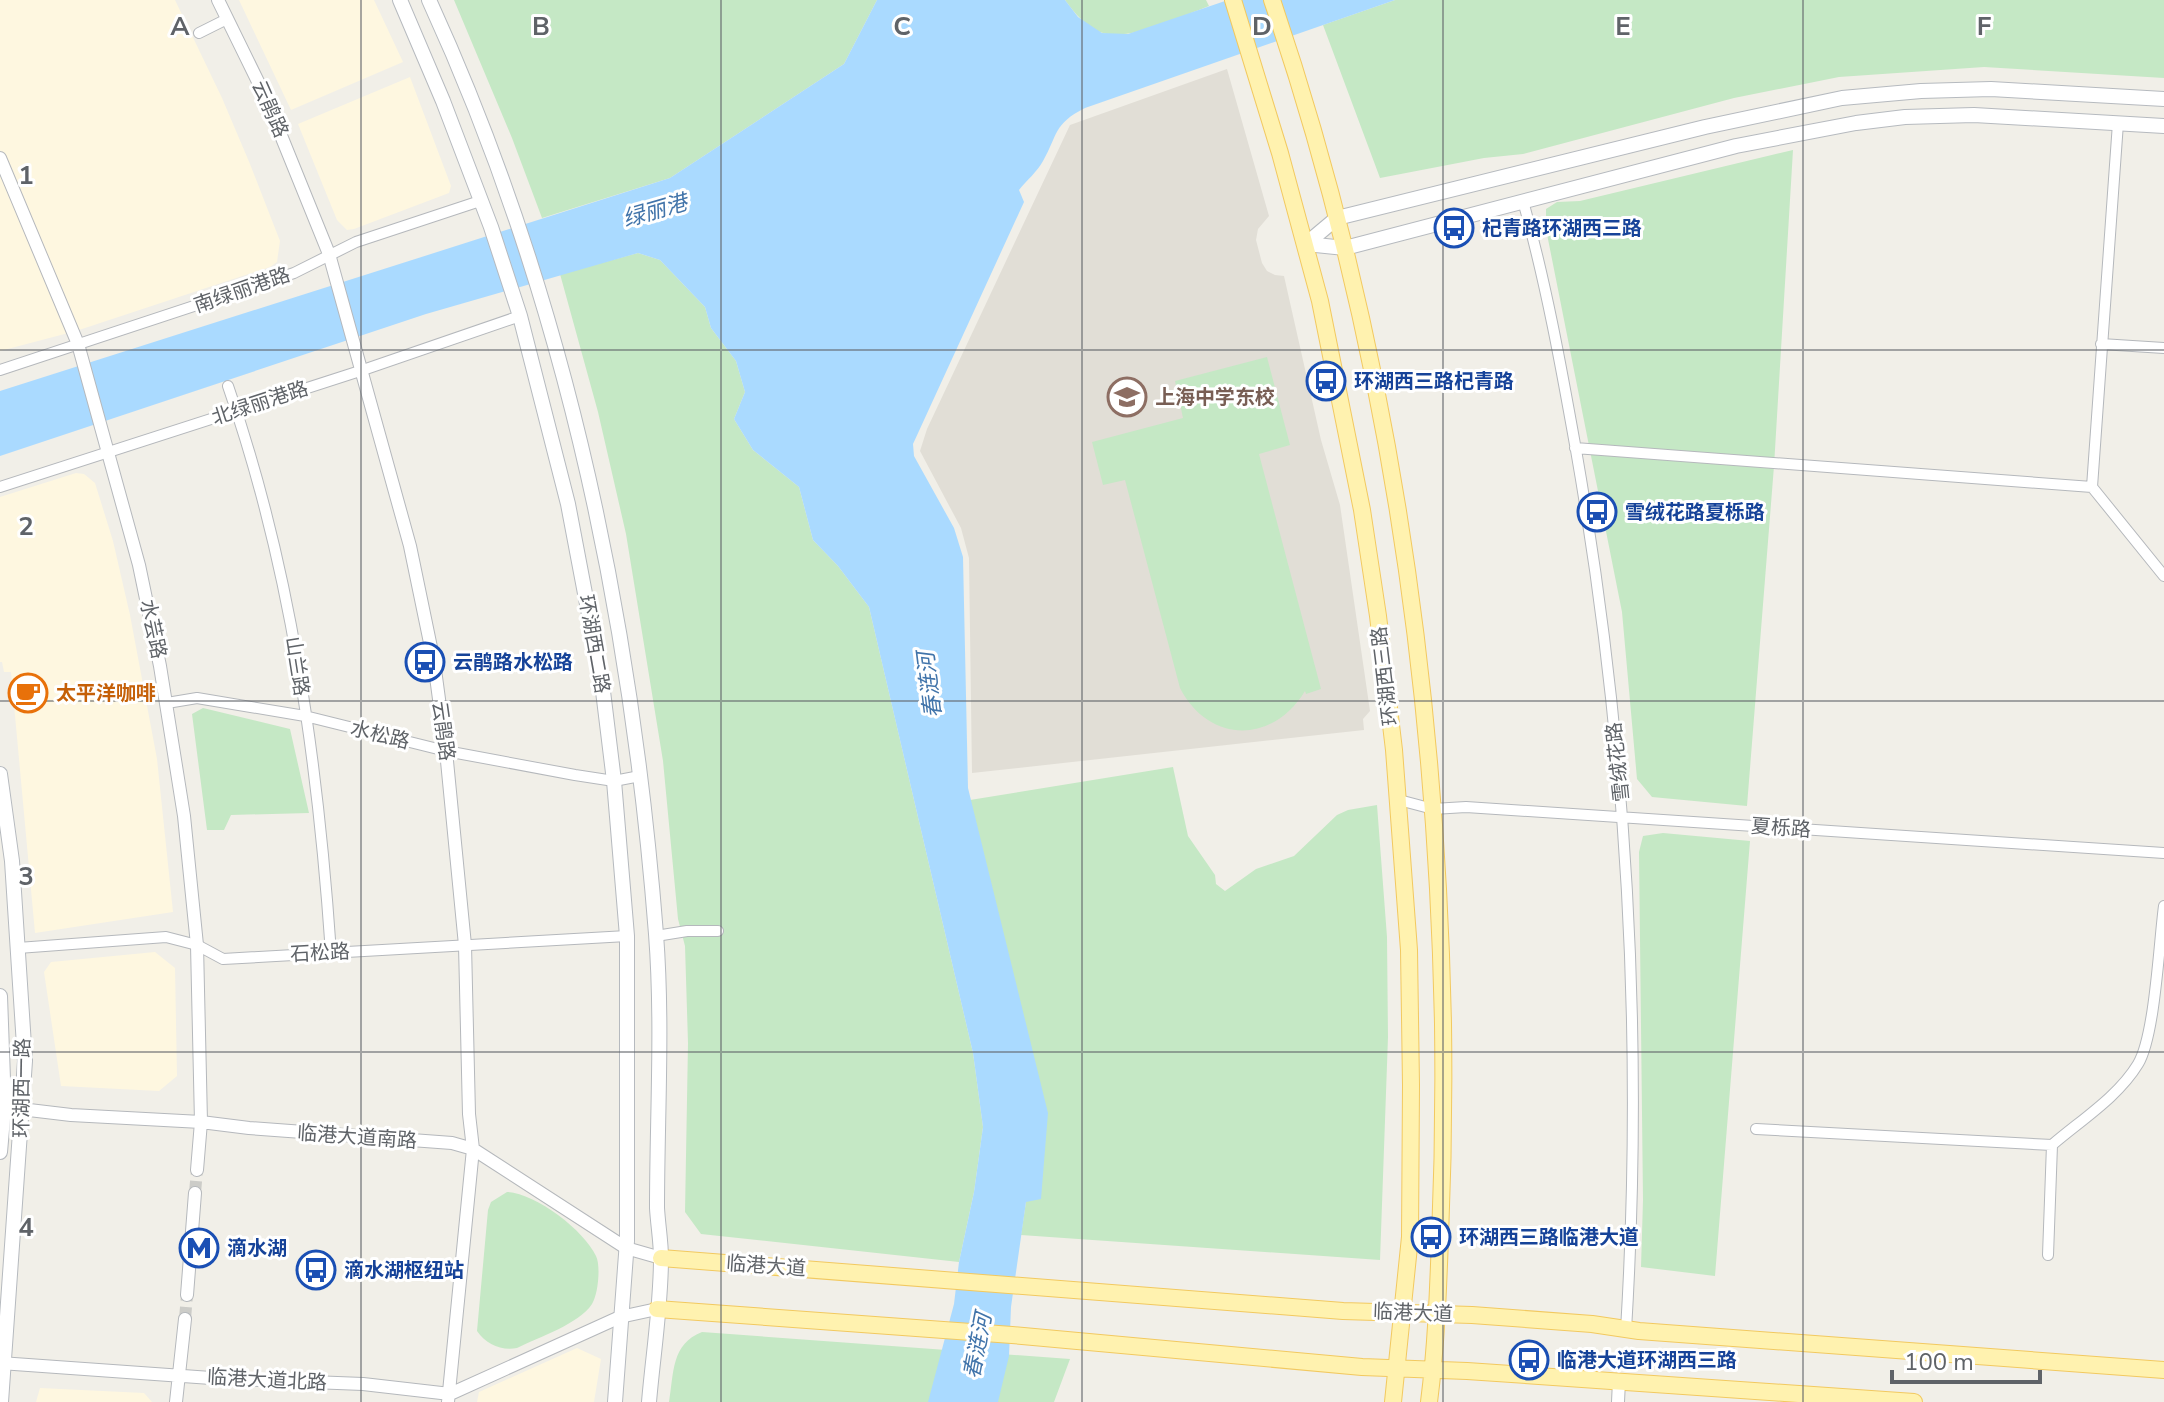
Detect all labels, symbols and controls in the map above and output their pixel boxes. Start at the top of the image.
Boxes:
text: A [170,9,190,44]
text: B [532,9,550,44]
text: C [893,9,911,44]
text: D [1252,9,1272,44]
text: E [1615,9,1631,44]
text: F [1977,9,1991,44]
street label: 云鹃路 [245,76,295,142]
text: 1 [18,158,34,193]
water label: 绿丽港 [619,187,694,235]
bus stop icon: 杞青路环湖西三路 [1433,207,1475,249]
place label: 杞青路环湖西三路 [1482,215,1642,242]
street label: 南绿丽港路 [190,261,294,319]
bus stop icon: 环湖西三路杞青路 [1305,360,1347,402]
place label: 环湖西三路杞青路 [1354,368,1514,395]
street label: 北绿丽港路 [208,375,312,431]
school or university icon: 上海中学东校 [1106,376,1148,418]
place label: 上海中学东校 [1155,384,1275,411]
bus stop icon: 雪绒花路夏栎路 [1576,491,1618,533]
place label: 雪绒花路夏栎路 [1625,499,1765,526]
text: 2 [18,509,34,544]
street label: 环湖西二路 [572,592,616,696]
street label: 水芸路 [134,597,172,661]
street label: 环湖西三路 [1366,625,1404,727]
street label: 山兰路 [279,634,315,698]
bus stop icon: 云鹃路水松路 [404,641,446,683]
water label: 春涟河 [911,646,949,720]
place label: 云鹃路水松路 [453,649,573,676]
cafe icon: 太平洋咖啡 [7,672,49,714]
place label: 太平洋咖啡 [56,680,156,707]
street label: 云鹃路 [425,699,461,763]
street label: 水松路 [348,715,412,755]
street label: 雪绒花路 [1600,721,1636,803]
street label: 夏栎路 [1750,812,1812,844]
text: 3 [18,859,34,894]
street label: 石松路 [289,938,351,968]
street label: 环湖西一路 [8,1038,36,1138]
street label: 临港大道南路 [296,1119,418,1155]
text: 4 [18,1210,34,1245]
bus stop icon: 环湖西三路临港大道 [1410,1216,1452,1258]
place label: 环湖西三路临港大道 [1459,1224,1639,1251]
metro station icon: 滴水湖 [178,1227,220,1269]
place label: 滴水湖 [227,1235,287,1262]
bus stop icon: 滴水湖枢纽站 [295,1249,337,1291]
street label: 临港大道 [725,1250,807,1282]
place label: 滴水湖枢纽站 [344,1257,464,1284]
street label: 临港大道 [1373,1298,1453,1328]
water label: 春涟河 [957,1307,1000,1381]
scale bar [1892,1334,2040,1384]
bus stop icon: 临港大道环湖西三路 [1508,1339,1550,1381]
text: 100 m [1904,1346,1974,1378]
place label: 临港大道环湖西三路 [1557,1347,1737,1374]
street label: 临港大道北路 [206,1363,328,1397]

